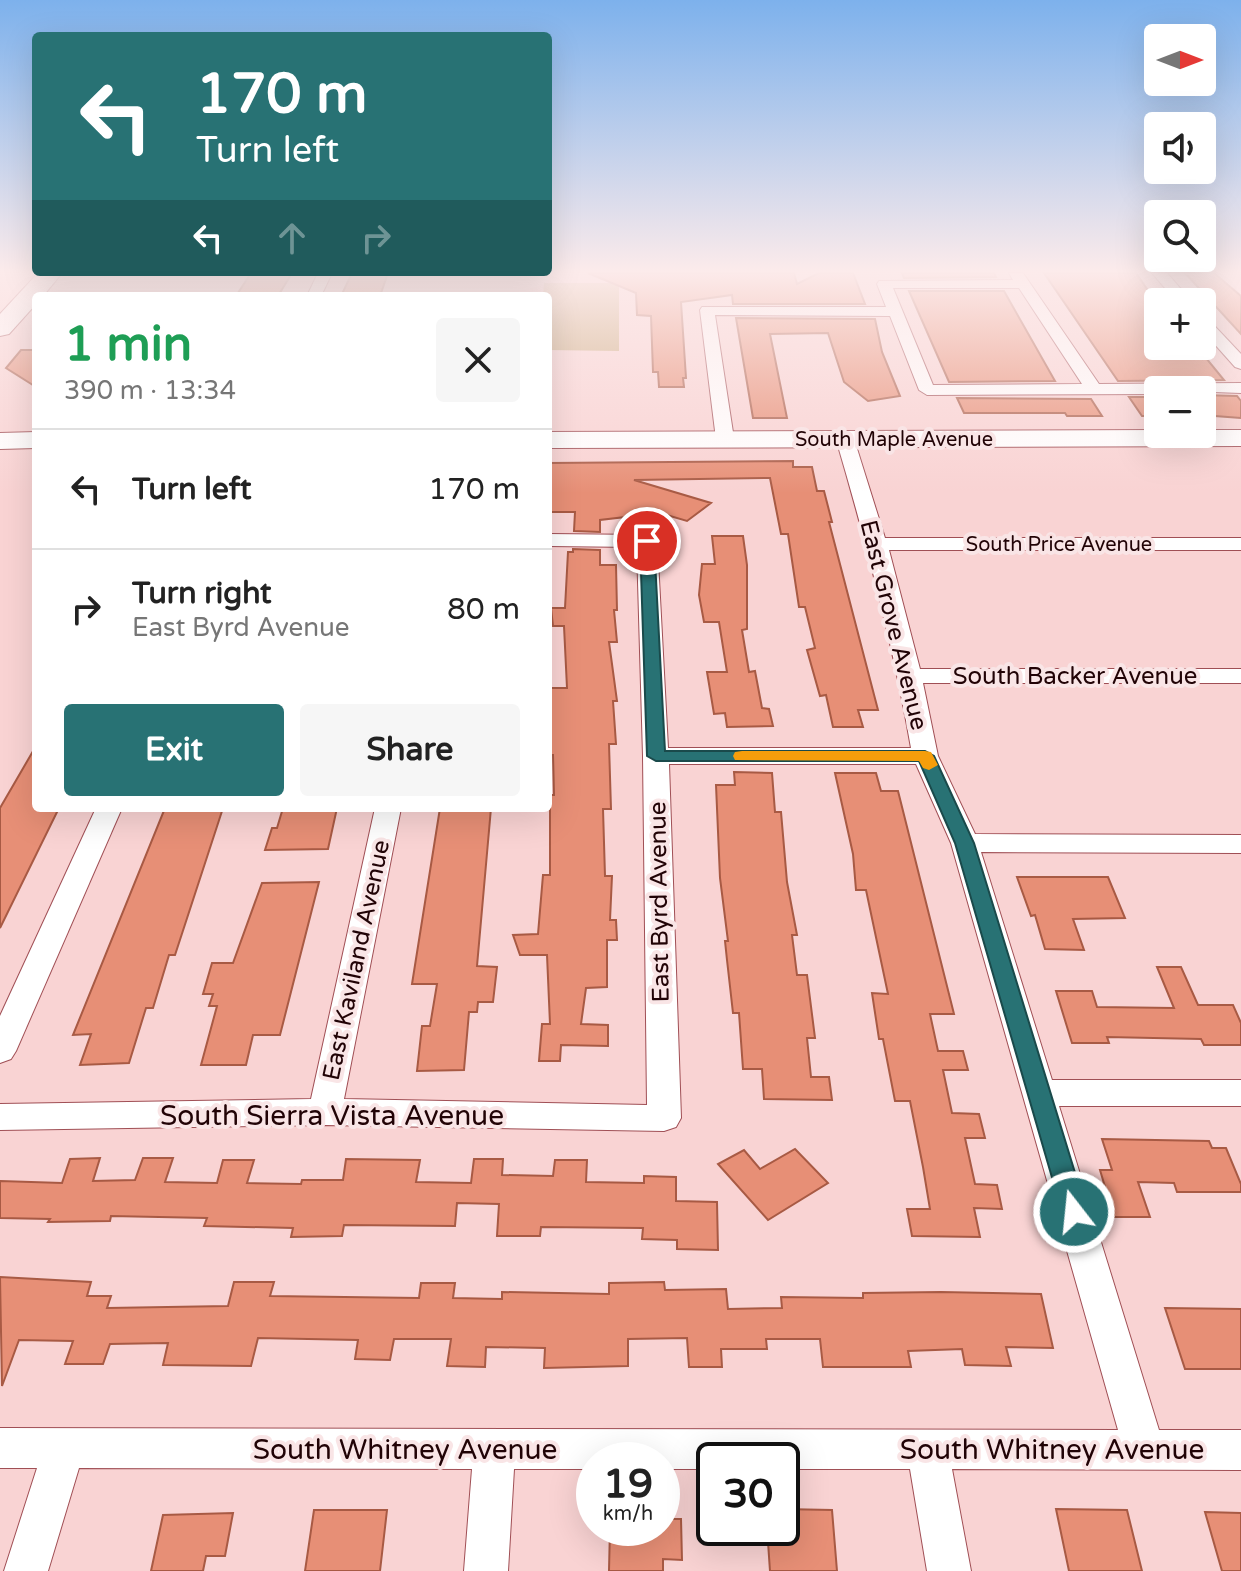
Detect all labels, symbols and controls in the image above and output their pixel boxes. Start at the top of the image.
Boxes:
north arrow [1144,24,1216,96]
map controls [1144,24,1216,448]
text: 170 m [196,61,367,128]
icon: left [64,64,168,168]
button: sound [1144,112,1216,184]
text: Turn left [196,129,339,172]
button: search [1144,200,1216,272]
icon: left [186,216,230,260]
icon: ahead [270,216,314,260]
icon: right [354,216,398,260]
button: + [1144,288,1216,360]
text: 1 min [64,316,192,374]
button: close [436,318,520,402]
text: 390 m · 13:34 [64,375,236,406]
button: − [1144,376,1216,448]
street label: South Maple Avenue [795,428,993,452]
icon: left [64,467,108,511]
text: Turn left [132,471,251,508]
text: 170 m [428,471,520,508]
pin [613,507,681,575]
street label: East Grove Avenue [853,517,934,733]
icon: arrive [625,519,669,563]
street label: South Price Avenue [966,533,1152,557]
text: Turn right [132,575,272,612]
icon: right [64,587,108,631]
text: 80 m [447,591,520,628]
text: East Byrd Avenue [132,612,350,643]
street label: South Backer Avenue [953,662,1197,691]
button: Exit [64,704,284,796]
button: Share [300,704,520,796]
street label: East Byrd Avenue [643,801,676,1003]
street label: East Kaviland Avenue [317,837,396,1083]
street label: South Sierra Vista Avenue [160,1099,504,1133]
position arrow [1032,1170,1116,1254]
street label: South Whitney Avenue [253,1433,557,1467]
street label: South Whitney Avenue [900,1433,1204,1467]
speed limit sign: 30 [696,1442,800,1546]
text: 19 [603,1460,653,1508]
text: km/h [603,1502,653,1526]

